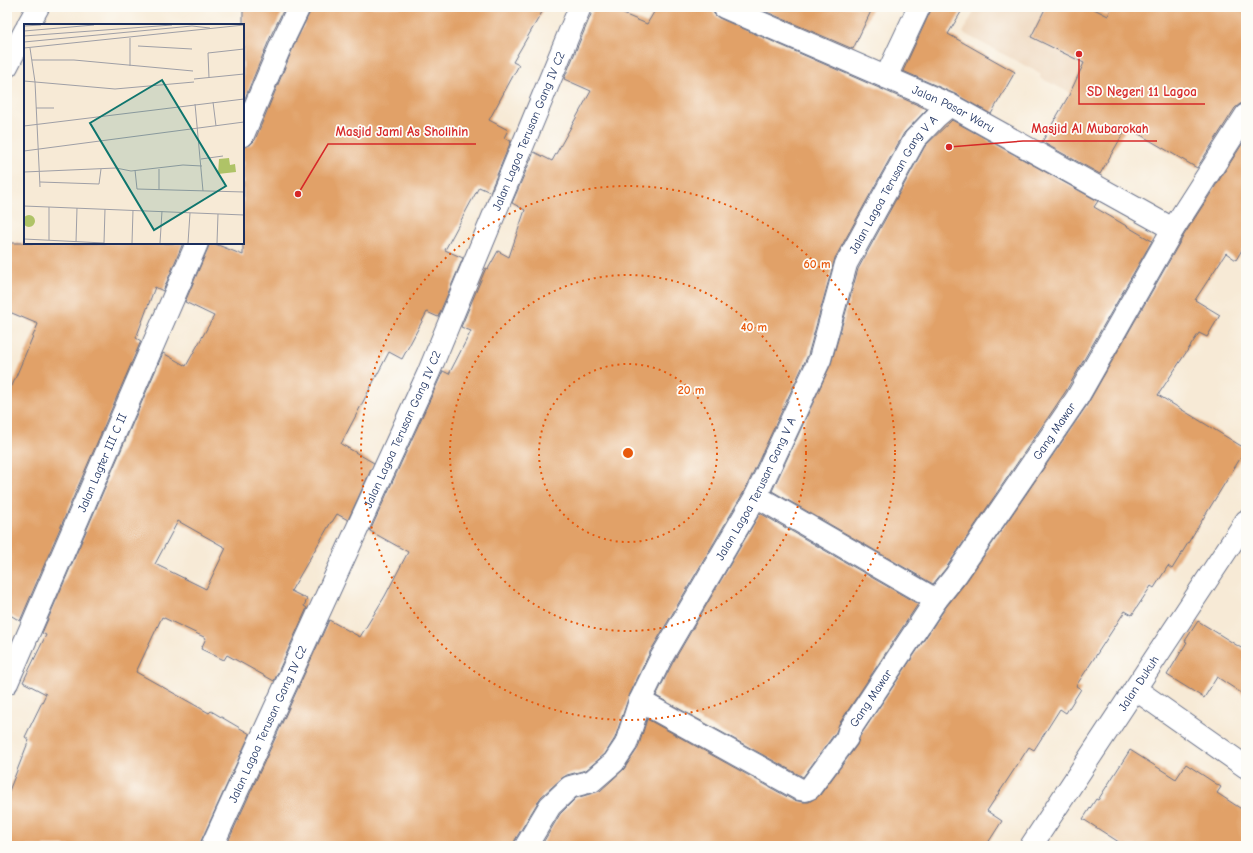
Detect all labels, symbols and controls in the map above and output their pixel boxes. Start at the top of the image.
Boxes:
inset map [24,24,244,244]
street label: Jalan Lagoa Terusan Gang IV C2 [489,49,568,213]
callout: SD Negeri 11 Lagoa [1079,79,1205,104]
street label: Jalan Pasar Waru [910,82,997,135]
text: SD Negeri 11 Lagoa [1087,84,1197,99]
street label: Jalan Lagoa Terusan Gang V A [846,113,941,256]
callout: Masjid Al Mubarokah [1023,116,1157,141]
callout: Masjid Jami As Sholihin [328,119,476,144]
text: Masjid Al Mubarokah [1031,121,1149,136]
text: Masjid Jami As Sholihin [336,124,468,139]
text: 60 m [804,257,830,271]
text: 40 m [741,320,767,334]
street label: Jalan Lagoa Terusan Gang IV C2 [361,349,444,510]
text: 20 m [678,383,704,397]
street label: Gang Mawar [1030,400,1079,463]
street label: Jalan Lagter III C II [75,411,130,514]
street label: Jalan Lagoa Terusan Gang V A [713,415,799,563]
centre of rings [621,446,635,460]
street label: Jalan Lagoa Terusan Gang IV C2 [226,644,310,805]
street label: Jalan Dukuh [1115,653,1162,714]
street label: Gang Mawar [847,667,895,730]

